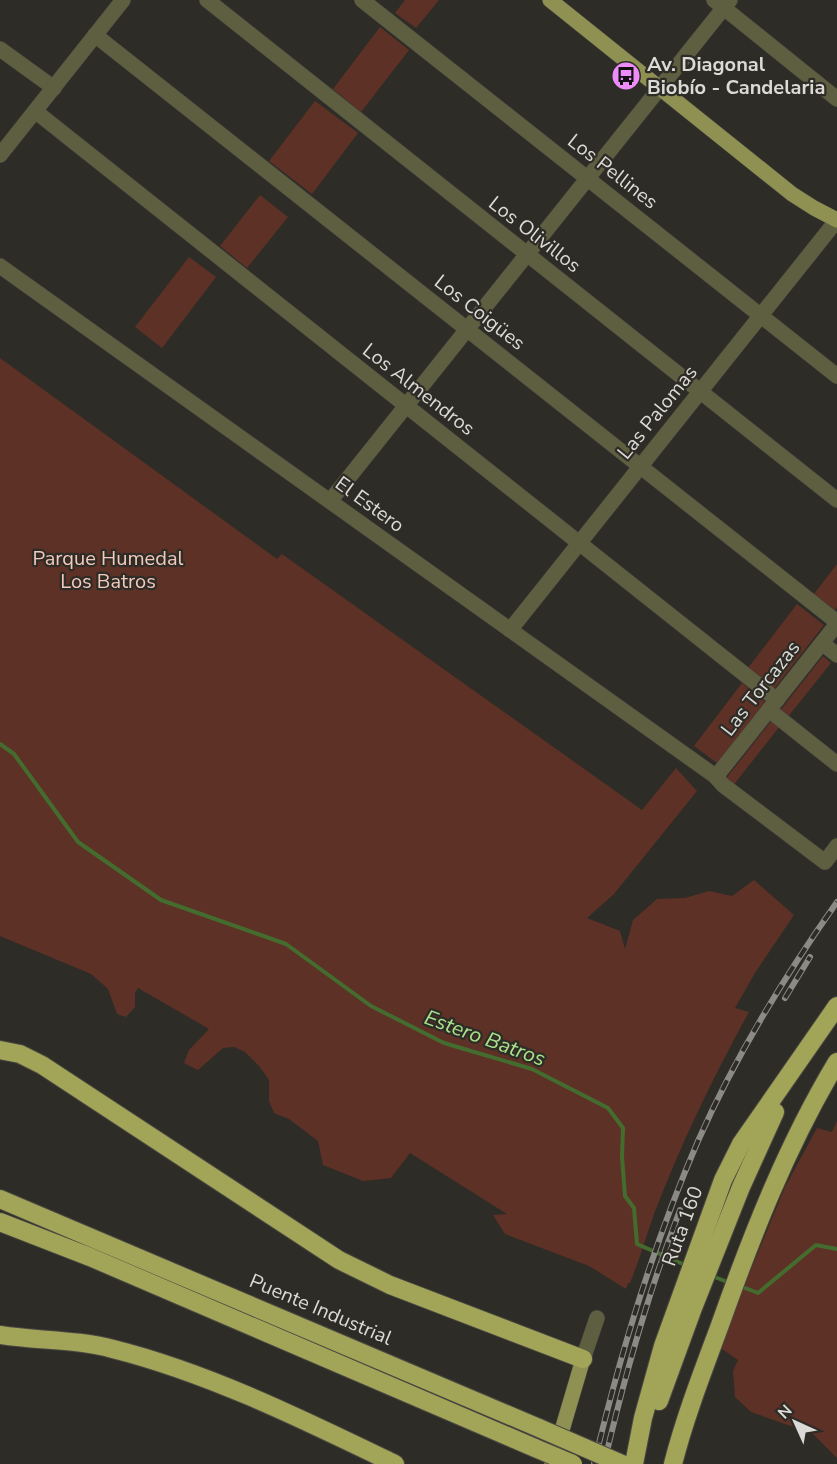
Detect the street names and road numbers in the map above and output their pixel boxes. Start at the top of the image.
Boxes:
street label: Los Pellines [562,128,663,215]
street label: Los Olivillos [483,190,586,279]
street label: Los Coigües [429,268,531,356]
street label: Los Almendros [357,337,480,442]
street label: Las Palomas [611,360,704,465]
street label: El Estero [330,470,410,539]
street label: Las Torcazas [715,635,806,742]
street label: Ruta 160 [656,1182,709,1270]
street label: Puente Industrial [245,1267,396,1352]

